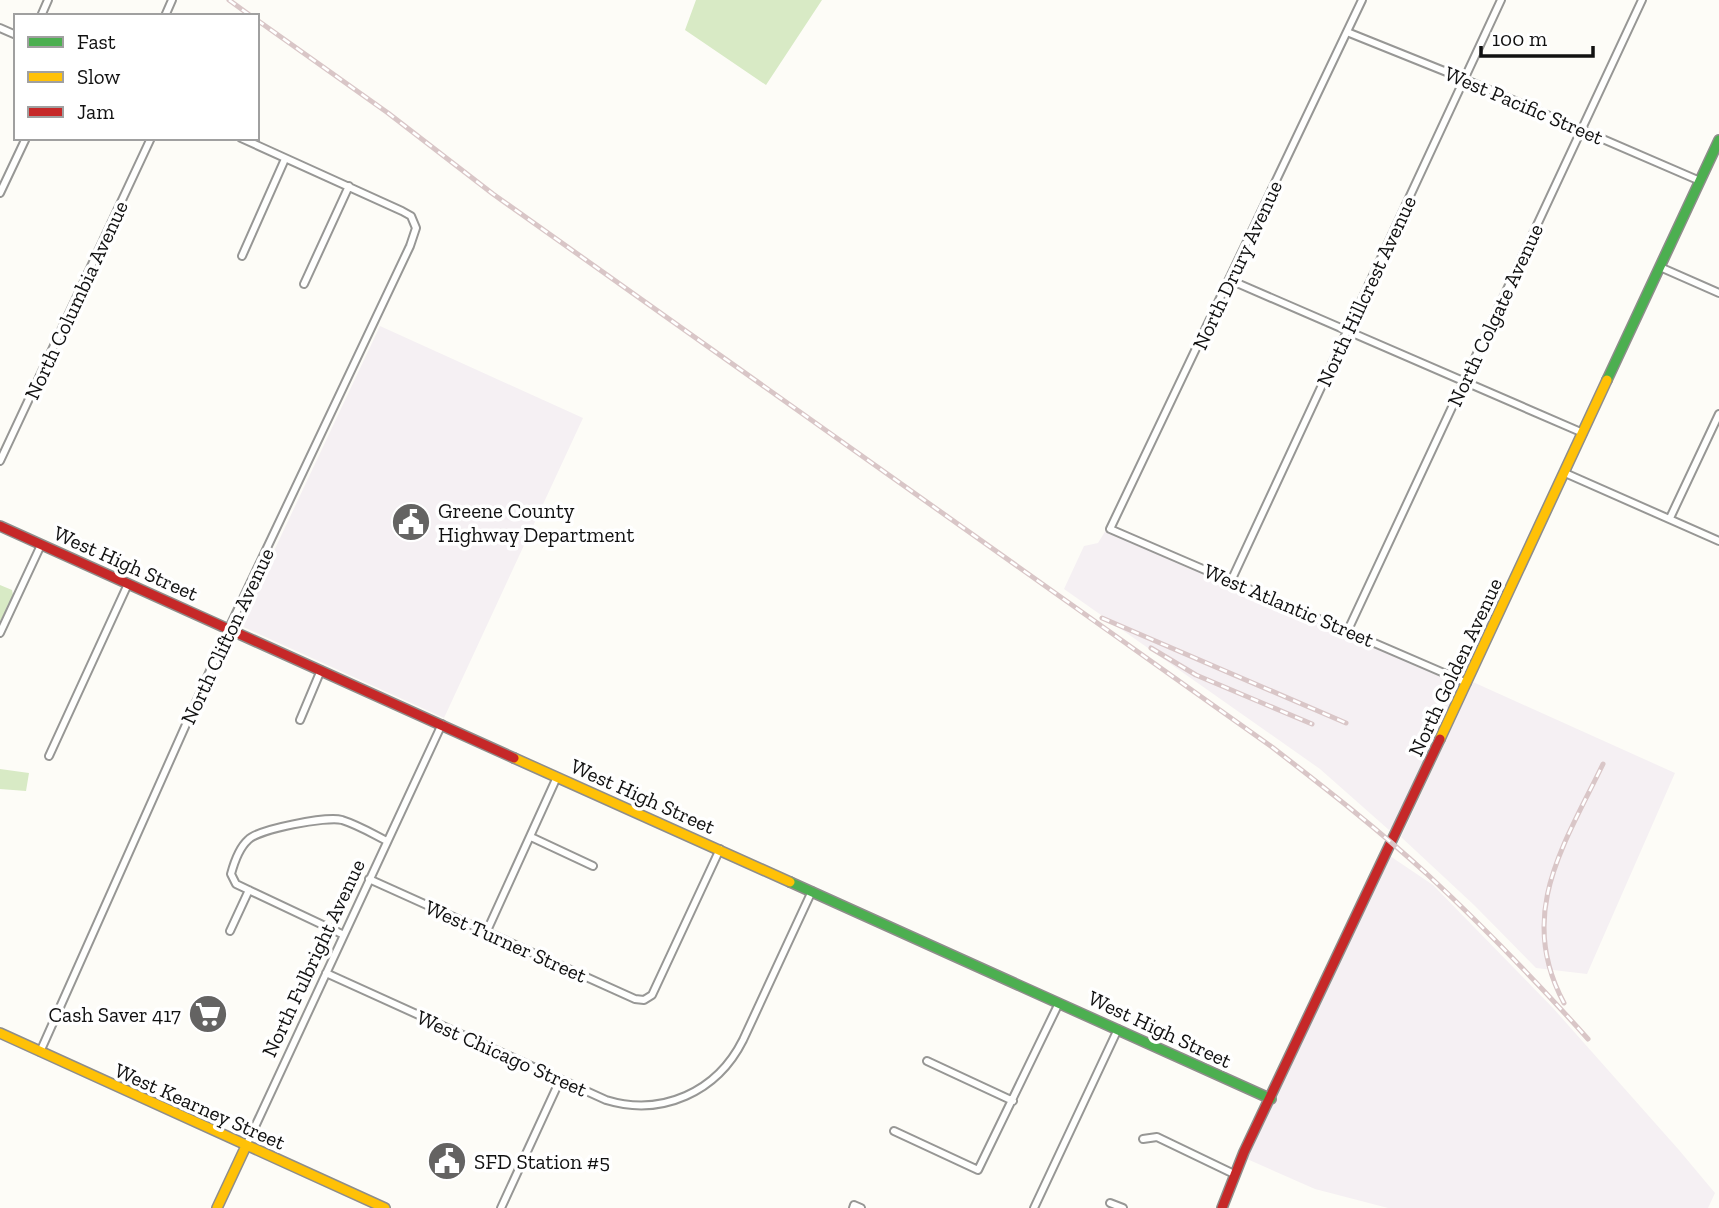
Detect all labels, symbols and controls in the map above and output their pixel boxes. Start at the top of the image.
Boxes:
legend [14,14,259,140]
scale bar [1481,14,1593,58]
text: 100 m [1492,26,1547,51]
text: Fast [77,29,116,54]
street label: West Pacific Street [1441,60,1607,150]
text: Slow [77,64,120,89]
text: Jam [77,99,114,124]
street label: North Drury Avenue [1187,176,1287,354]
street label: North Hillcrest Avenue [1311,191,1421,390]
street label: North Columbia Avenue [19,197,133,403]
street label: North Colgate Avenue [1442,220,1548,410]
place label: Greene County Highway Department [438,498,634,547]
public building icon: Greene County Highway Department [390,501,432,543]
street label: West High Street [50,520,202,606]
street label: North Clifton Avenue [175,544,279,728]
street label: West Atlantic Street [1200,558,1378,652]
street label: North Golden Avenue [1403,574,1507,760]
street label: West High Street [567,753,719,839]
street label: North Fulbright Avenue [256,855,370,1061]
street label: West Turner Street [421,894,591,988]
street label: West High Street [1084,985,1236,1073]
supermarket icon: Cash Saver 417 [187,993,229,1035]
place label: Cash Saver 417 [48,1002,181,1027]
street label: West Chicago Street [413,1004,591,1102]
street label: West Kearney Street [111,1057,289,1155]
public building icon: SFD Station #5 [426,1140,468,1182]
place label: SFD Station #5 [474,1149,610,1174]

